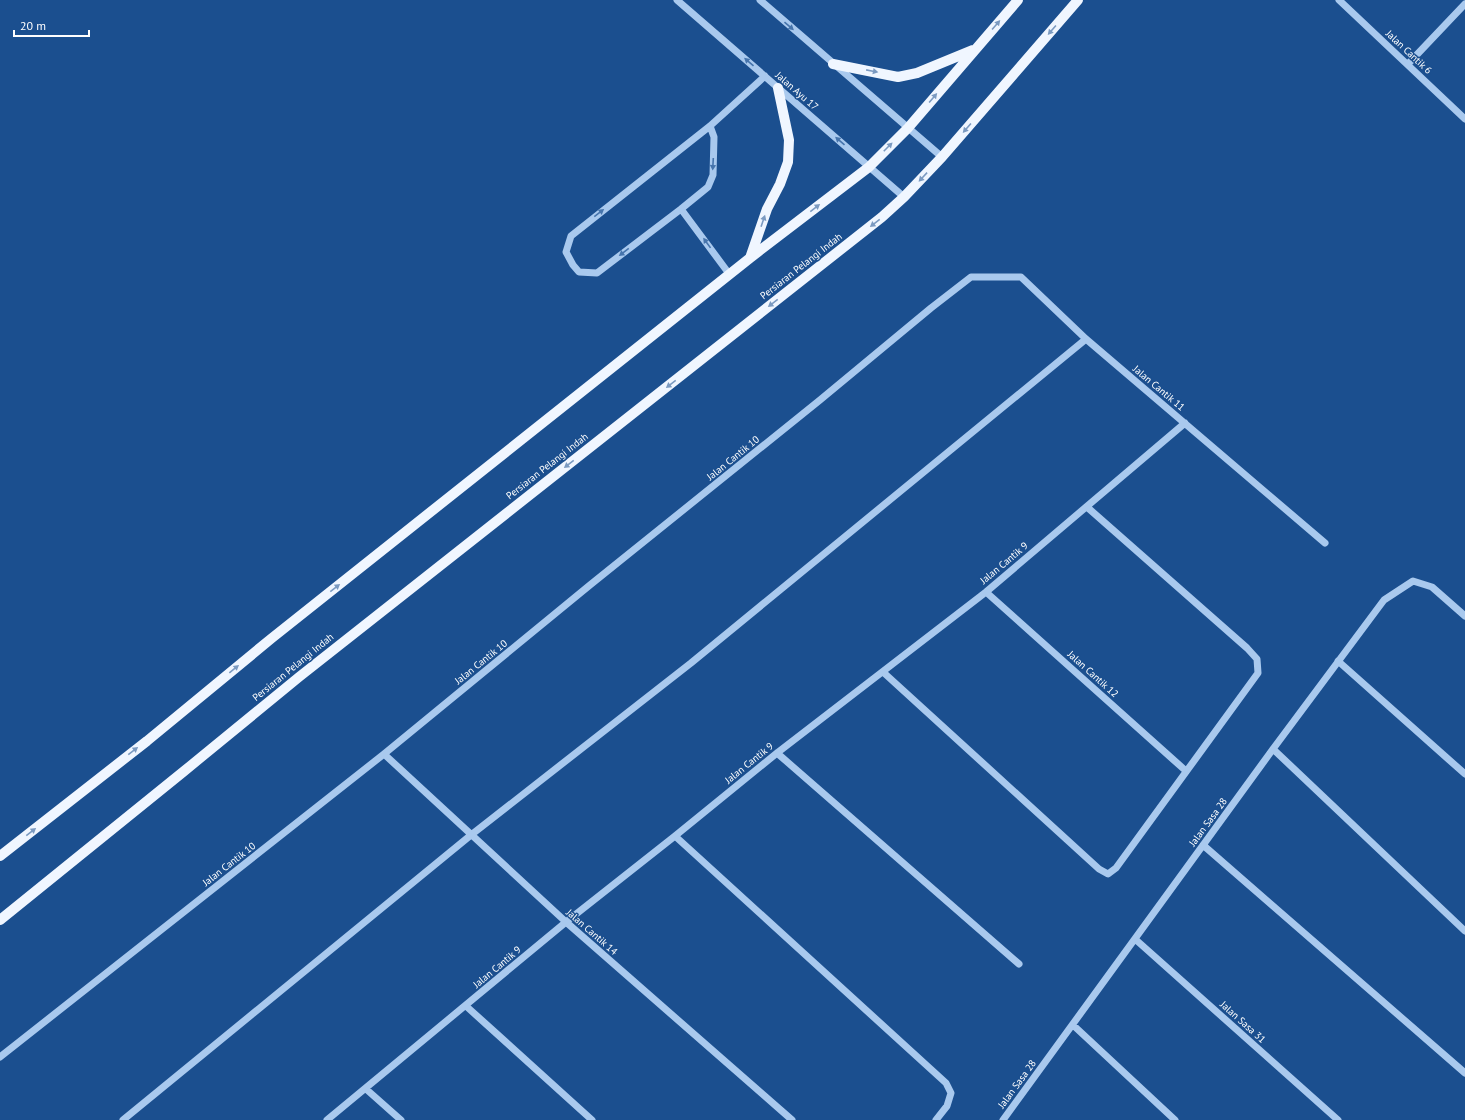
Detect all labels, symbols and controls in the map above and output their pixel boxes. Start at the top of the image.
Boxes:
scale bar [14,12,89,38]
text: 20 m [20,18,46,33]
one-way arrow [992,19,1001,30]
one-way arrow [784,21,795,30]
one-way arrow [1048,24,1057,35]
street label: Jalan Cantik 6 [1382,27,1435,77]
one-way arrow [744,58,754,67]
street label: Jalan Ayu 17 [772,68,821,113]
one-way arrow [865,69,878,75]
one-way arrow [929,93,938,104]
one-way arrow [963,123,972,133]
one-way arrow [835,137,844,146]
one-way arrow [883,142,893,152]
one-way arrow [710,158,717,170]
one-way arrow [918,172,928,182]
one-way arrow [809,204,820,213]
one-way arrow [594,209,605,218]
one-way arrow [760,214,766,226]
one-way arrow [870,218,881,227]
street label: Persiaran Pelangi Indah [757,230,845,302]
one-way arrow [702,238,711,249]
one-way arrow [619,248,630,257]
one-way arrow [767,299,778,307]
street label: Jalan Cantik 11 [1130,362,1188,414]
one-way arrow [665,379,676,388]
street label: Persiaran Pelangi Indah [503,430,591,502]
street label: Jalan Cantik 10 [703,432,762,484]
one-way arrow [563,460,574,468]
street label: Jalan Cantik 9 [977,539,1031,587]
one-way arrow [330,584,341,592]
street label: Persiaran Pelangi Indah [250,630,336,704]
street label: Jalan Cantik 10 [451,636,510,688]
street label: Jalan Cantik 12 [1064,647,1121,700]
one-way arrow [229,665,239,674]
street label: Jalan Cantik 9 [721,740,776,787]
one-way arrow [128,747,139,756]
street label: Jalan Sasa 28 [1185,795,1230,850]
one-way arrow [25,827,36,836]
street label: Jalan Cantik 10 [199,839,259,889]
street label: Jalan Cantik 14 [563,905,621,958]
street label: Jalan Cantik 9 [470,943,524,991]
street label: Jalan Sasa 31 [1217,997,1268,1046]
street label: Jalan Sasa 28 [994,1057,1039,1112]

